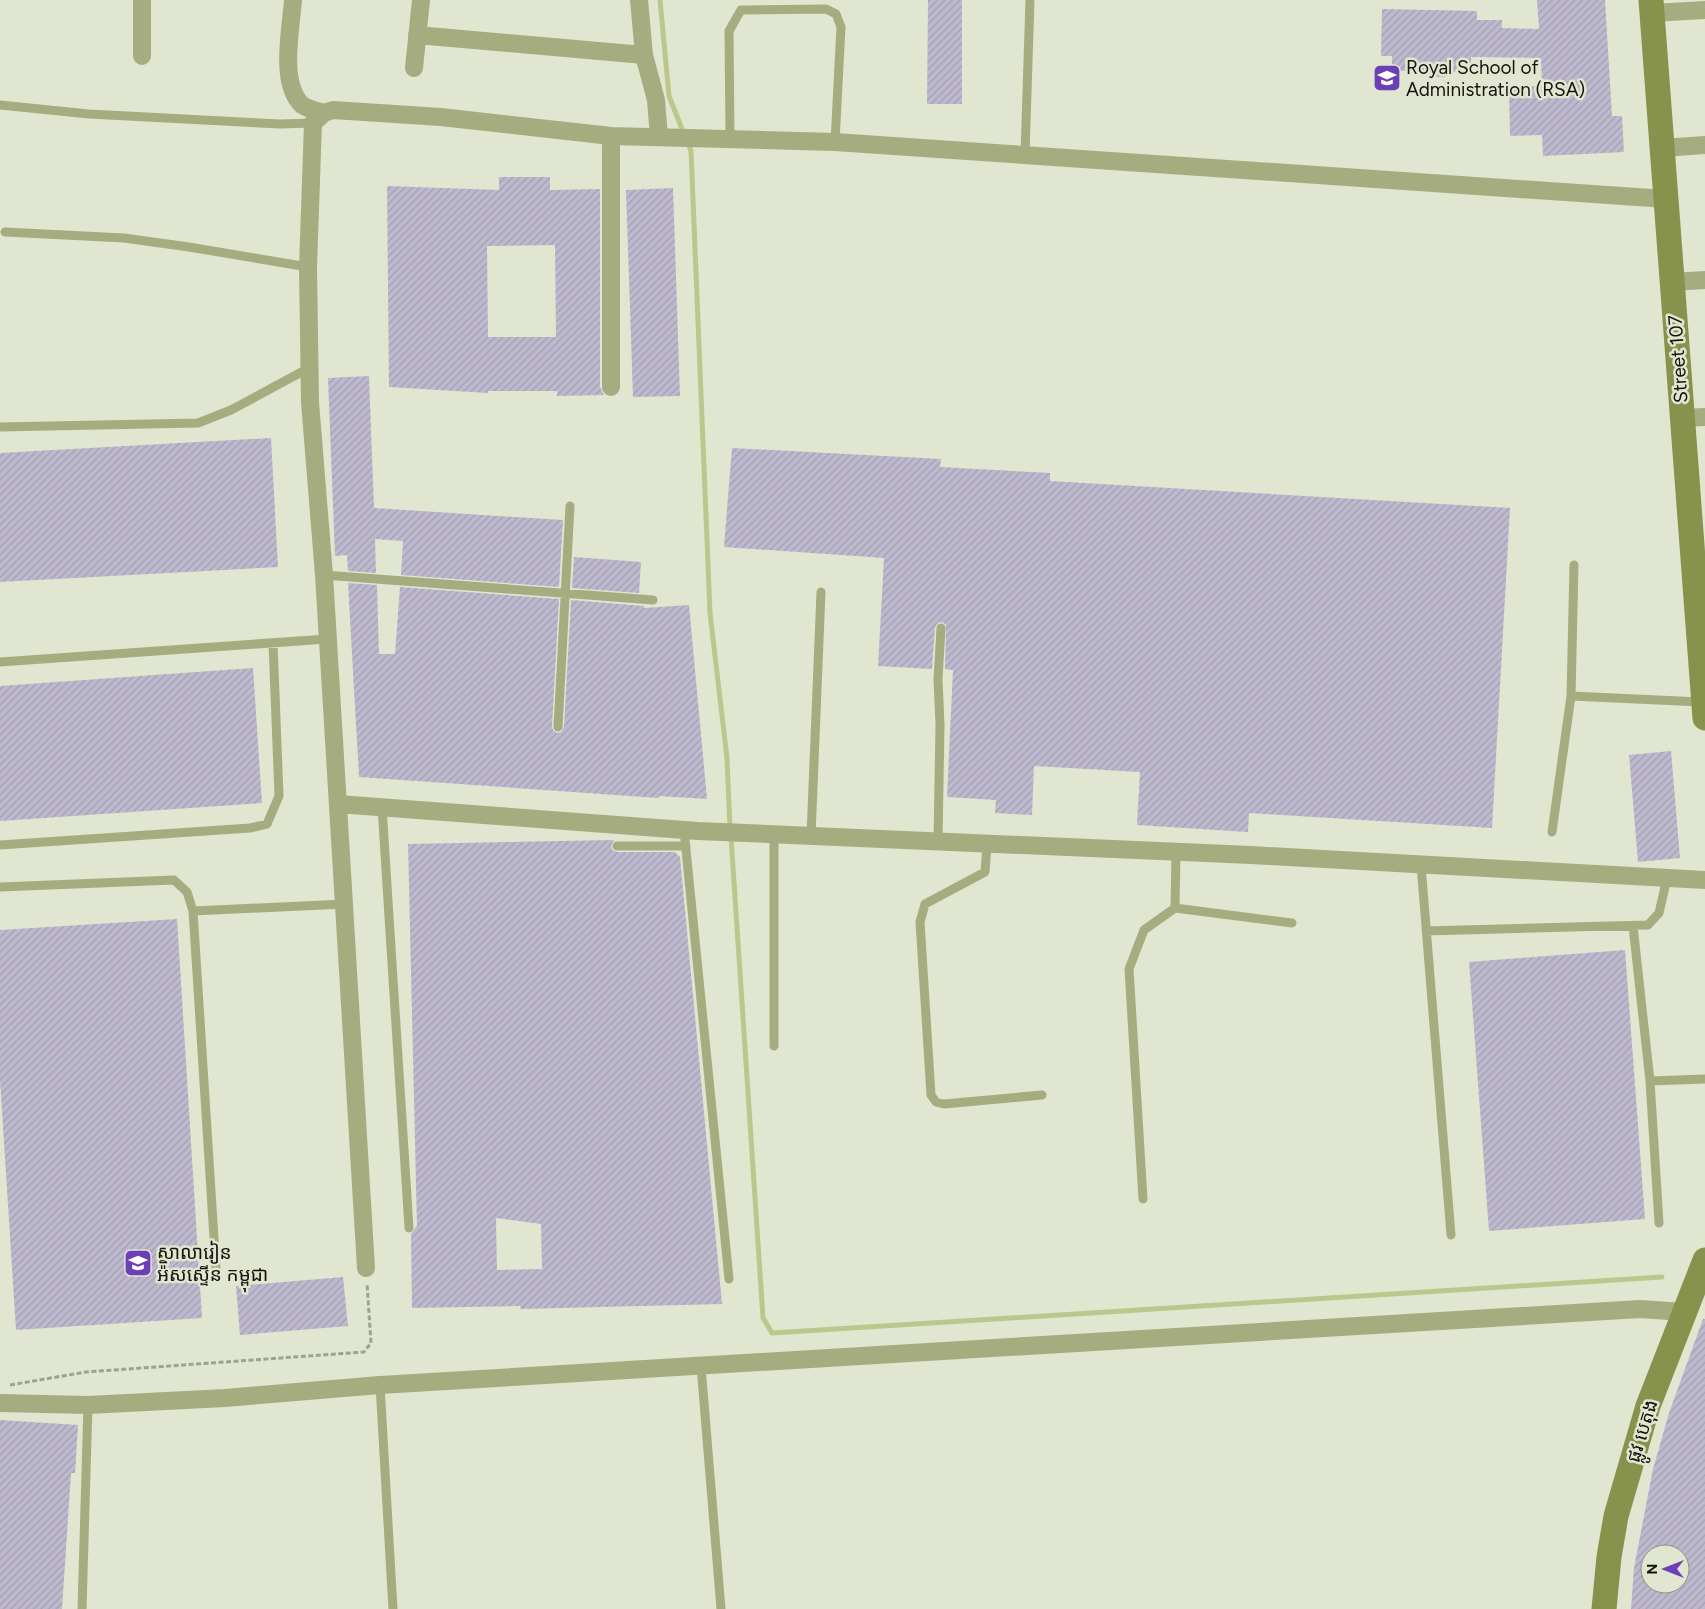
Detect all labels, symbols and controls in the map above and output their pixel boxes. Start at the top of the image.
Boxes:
place label: Royal School of Administration (RSA) [1406,56,1585,101]
school or university icon: Royal School of Administration (RSA) [1372,63,1402,93]
street label: Street 107 [1663,314,1693,404]
place label: សាលារៀន អ៉ិសស្ទើន កម្ពុជា [157,1240,268,1292]
school or university icon: សាលារៀន អ៉ិសស្ទើន កម្ពុជា [123,1248,153,1278]
street label: ផ្លូវ បេតុង [1622,1397,1668,1467]
north arrow [1640,1544,1690,1594]
text: N [1644,1564,1661,1574]

